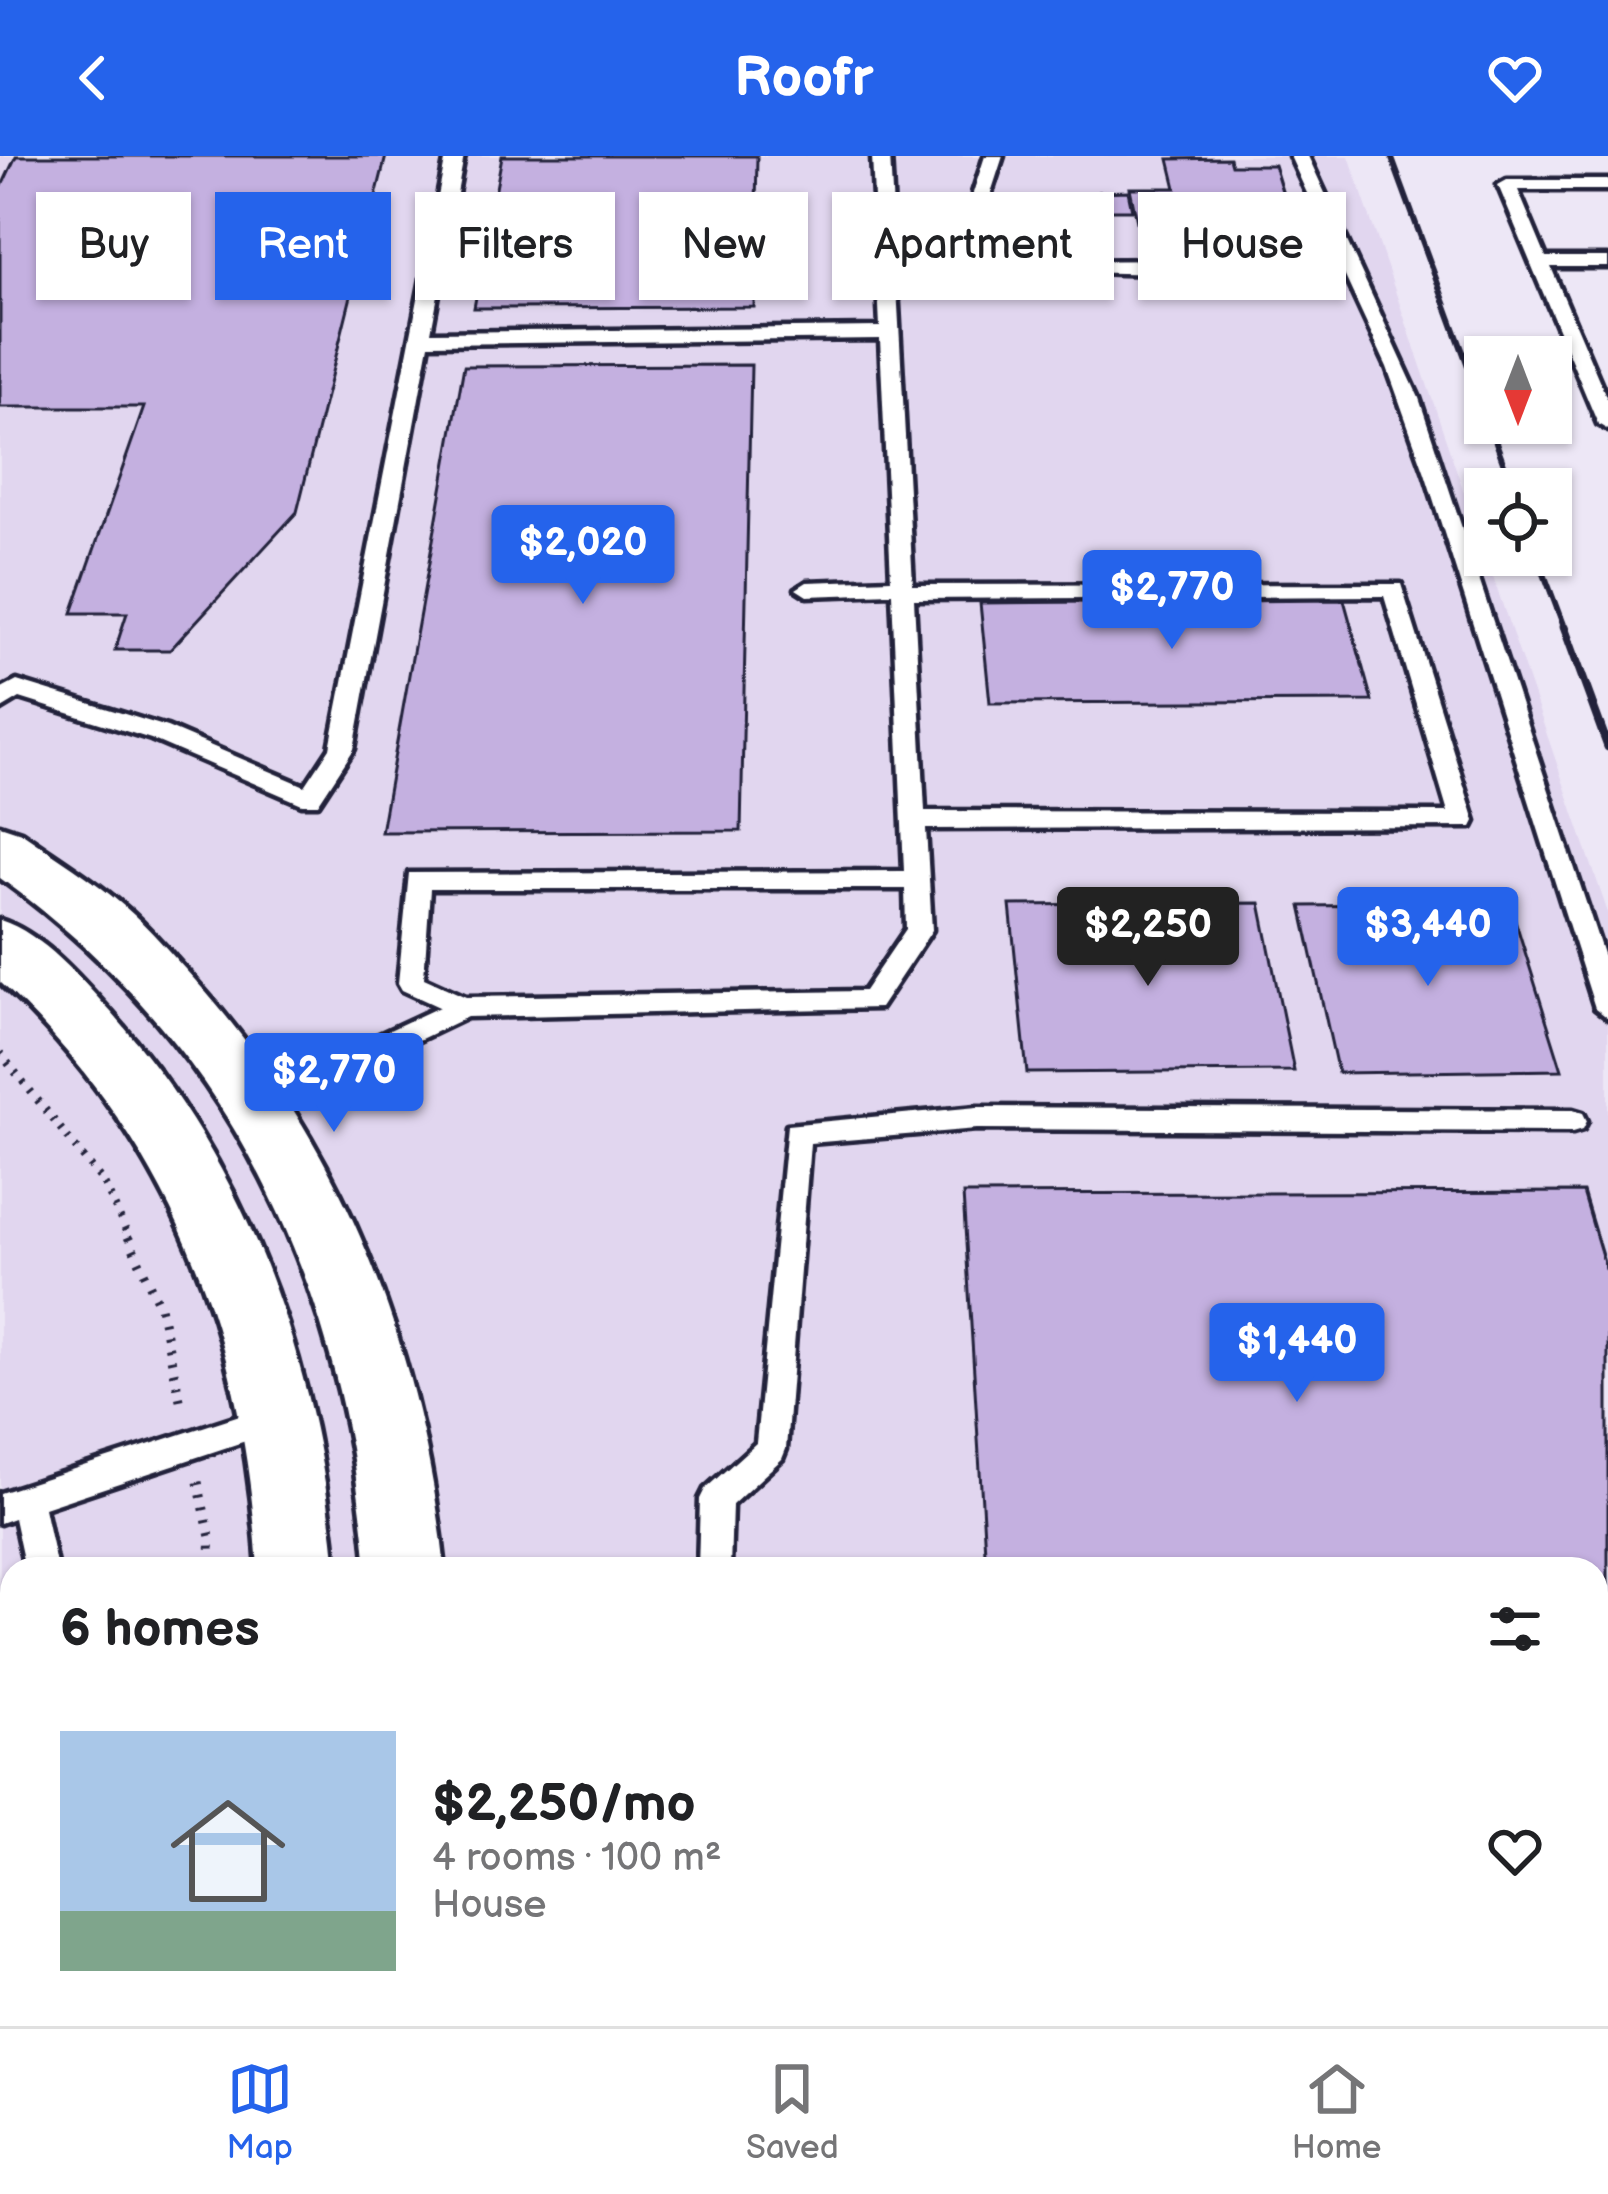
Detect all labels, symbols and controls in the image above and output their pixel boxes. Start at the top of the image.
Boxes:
icon: back [60,45,126,111]
icon: heart [1482,45,1548,111]
text: Roofr [734,46,874,111]
chip: Buy [36,192,191,300]
chip: Rent [215,192,391,300]
chip: Filters [415,192,615,300]
chip: New [639,192,808,300]
chip: Apartment [832,192,1114,300]
chip: House [1138,192,1346,300]
north arrow [1464,336,1572,444]
map controls [1464,336,1572,576]
button: locate [1464,468,1572,576]
pin: $2,020 [485,505,681,607]
text: $2,020 [519,520,647,567]
pin: $2,770 [1074,550,1270,652]
text: $2,770 [1109,565,1235,612]
pin: $2,250 [1050,887,1246,989]
pin: $3,440 [1330,887,1526,989]
text: $2,250 [1084,902,1212,949]
text: $3,440 [1364,902,1492,949]
pin: $2,770 [236,1033,432,1135]
text: $2,770 [271,1048,397,1095]
pin: $1,440 [1199,1303,1395,1405]
text: $1,440 [1236,1318,1358,1365]
icon: filters [1482,1596,1548,1662]
text: 6 homes [60,1599,260,1660]
text: $2,250/mo [432,1774,696,1835]
icon: home [156,1779,300,1923]
icon: heart [1482,1818,1548,1884]
text: 4 rooms · 100 m² [432,1835,722,1882]
text: House [432,1882,546,1929]
tab: Map [227,2056,293,2168]
tab: Saved [746,2056,839,2168]
tab: Home [1292,2056,1381,2168]

